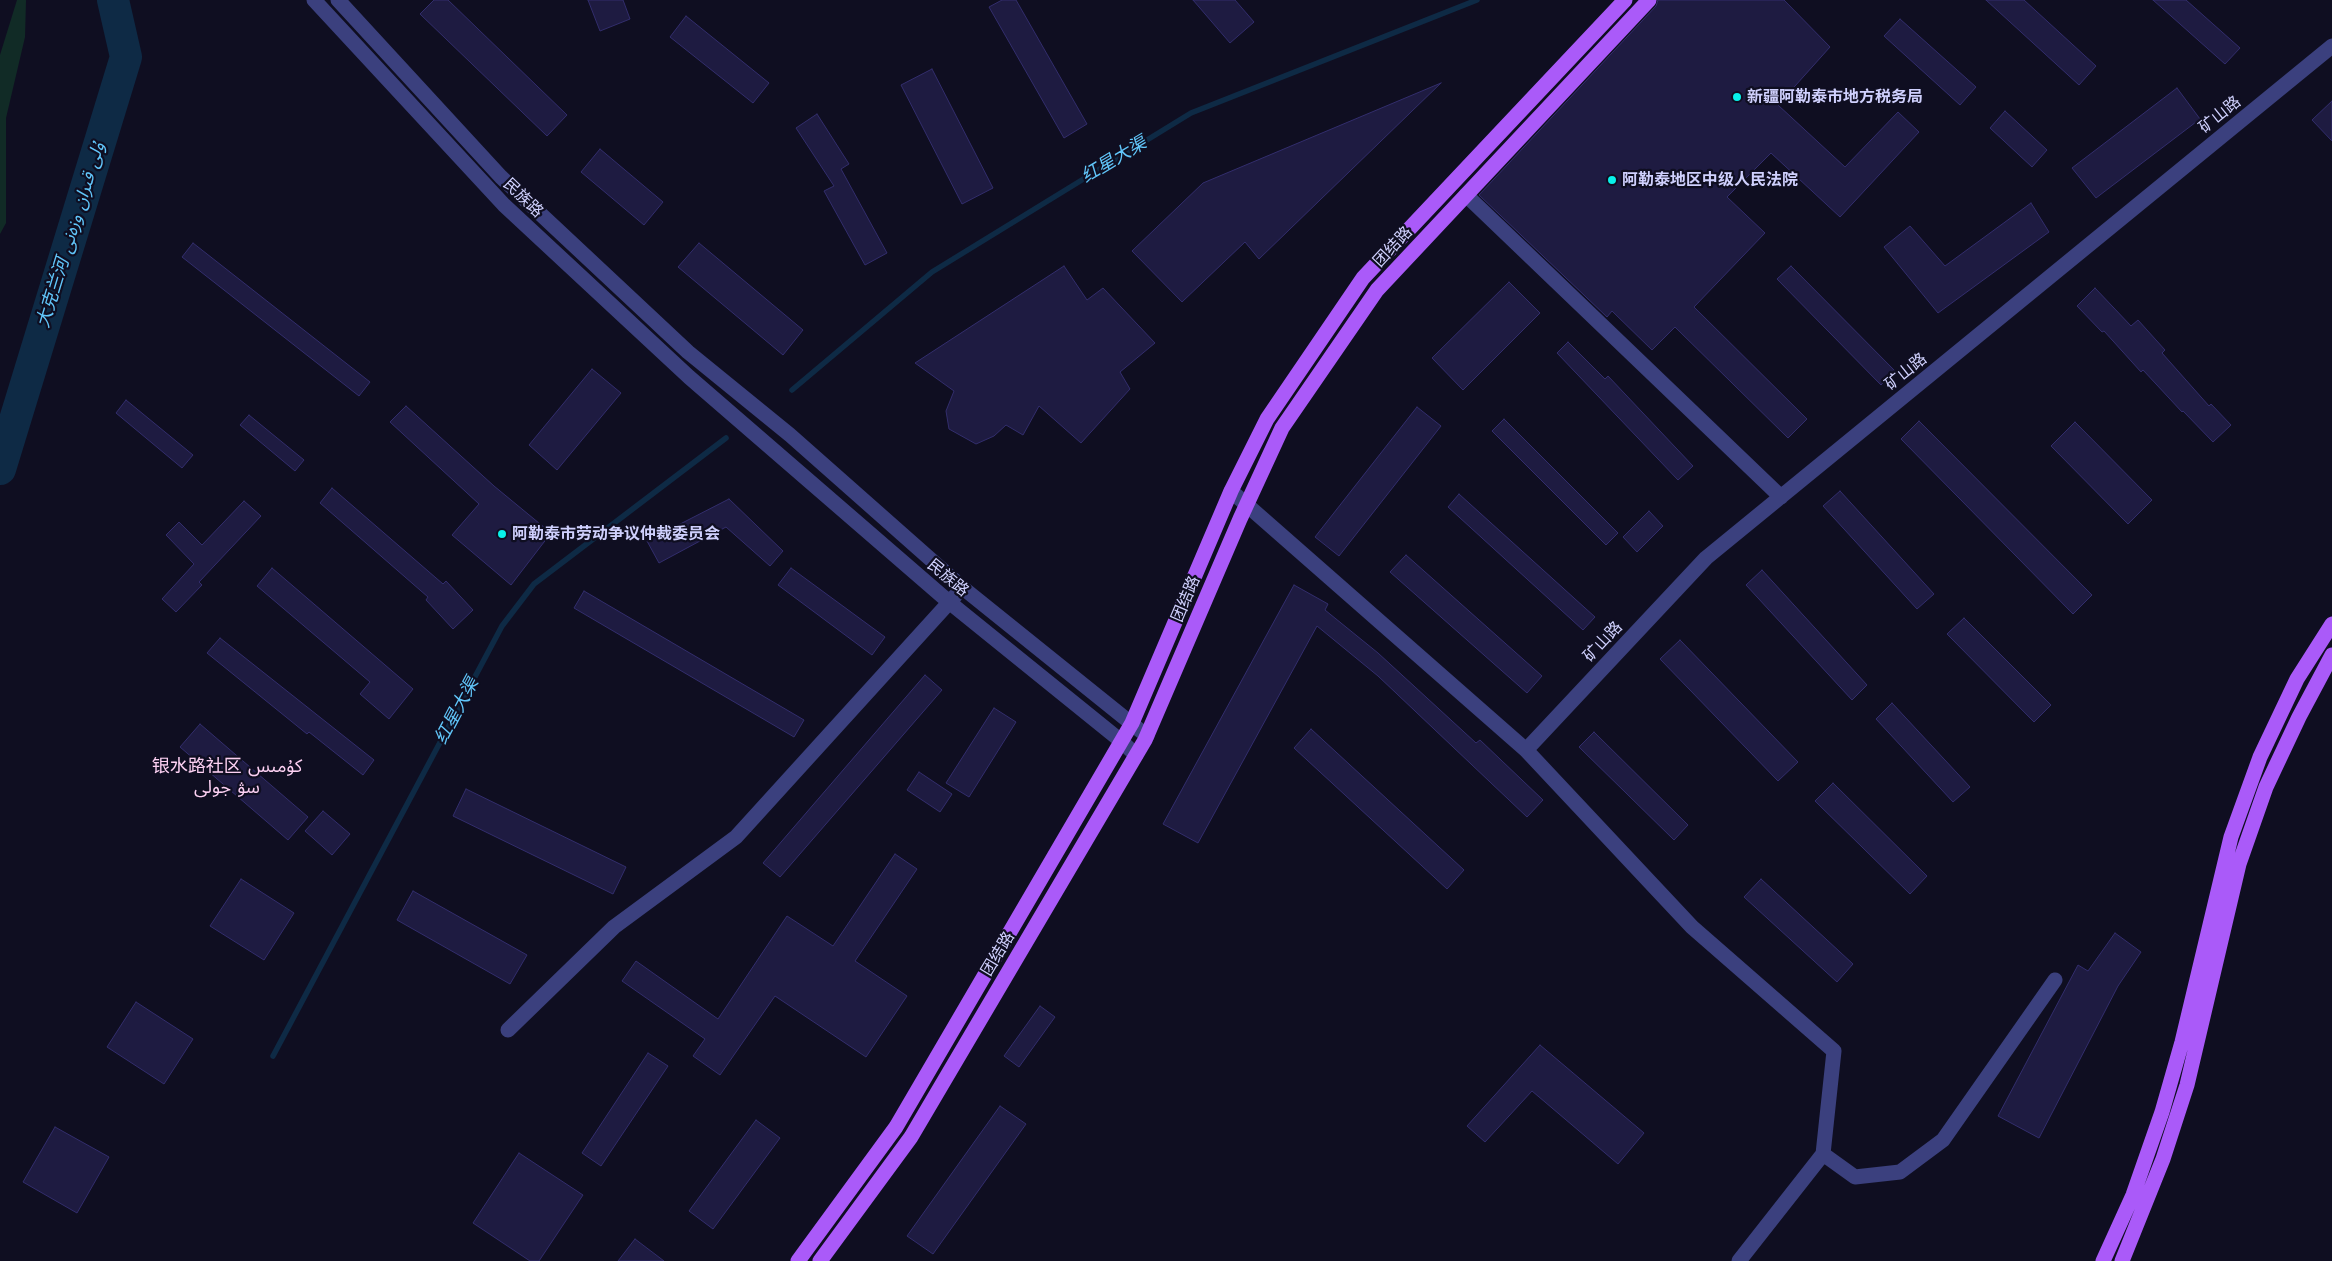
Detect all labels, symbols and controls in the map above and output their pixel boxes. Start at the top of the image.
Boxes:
place label: 新疆阿勒泰市地方税务局 [1747,87,1923,107]
marker: 新疆阿勒泰市地方税务局 [1731,91,1743,103]
street label: 矿山路 [2195,92,2245,138]
water label: 红星大渠 [1078,132,1150,188]
water label: 大克兰河 ۇلى قىران وزەنى [32,140,110,330]
place label: 阿勒泰地区中级人民法院 [1622,170,1798,190]
street label: 民族路 [499,174,547,222]
marker: 阿勒泰地区中级人民法院 [1606,174,1618,186]
street label: 团结路 [1370,223,1416,271]
street label: 矿山路 [1881,349,1931,395]
place label: 阿勒泰市劳动争议仲裁委员会 [512,524,720,544]
marker: 阿勒泰市劳动争议仲裁委员会 [496,528,508,540]
street label: 民族路 [923,555,973,601]
street label: 团结路 [1168,573,1204,625]
street label: 矿山路 [1580,618,1626,666]
water label: 红星大渠 [431,674,483,748]
district label: 银水路社区 كۇمىس سۋ جولى [152,756,302,799]
street label: 团结路 [977,928,1019,980]

